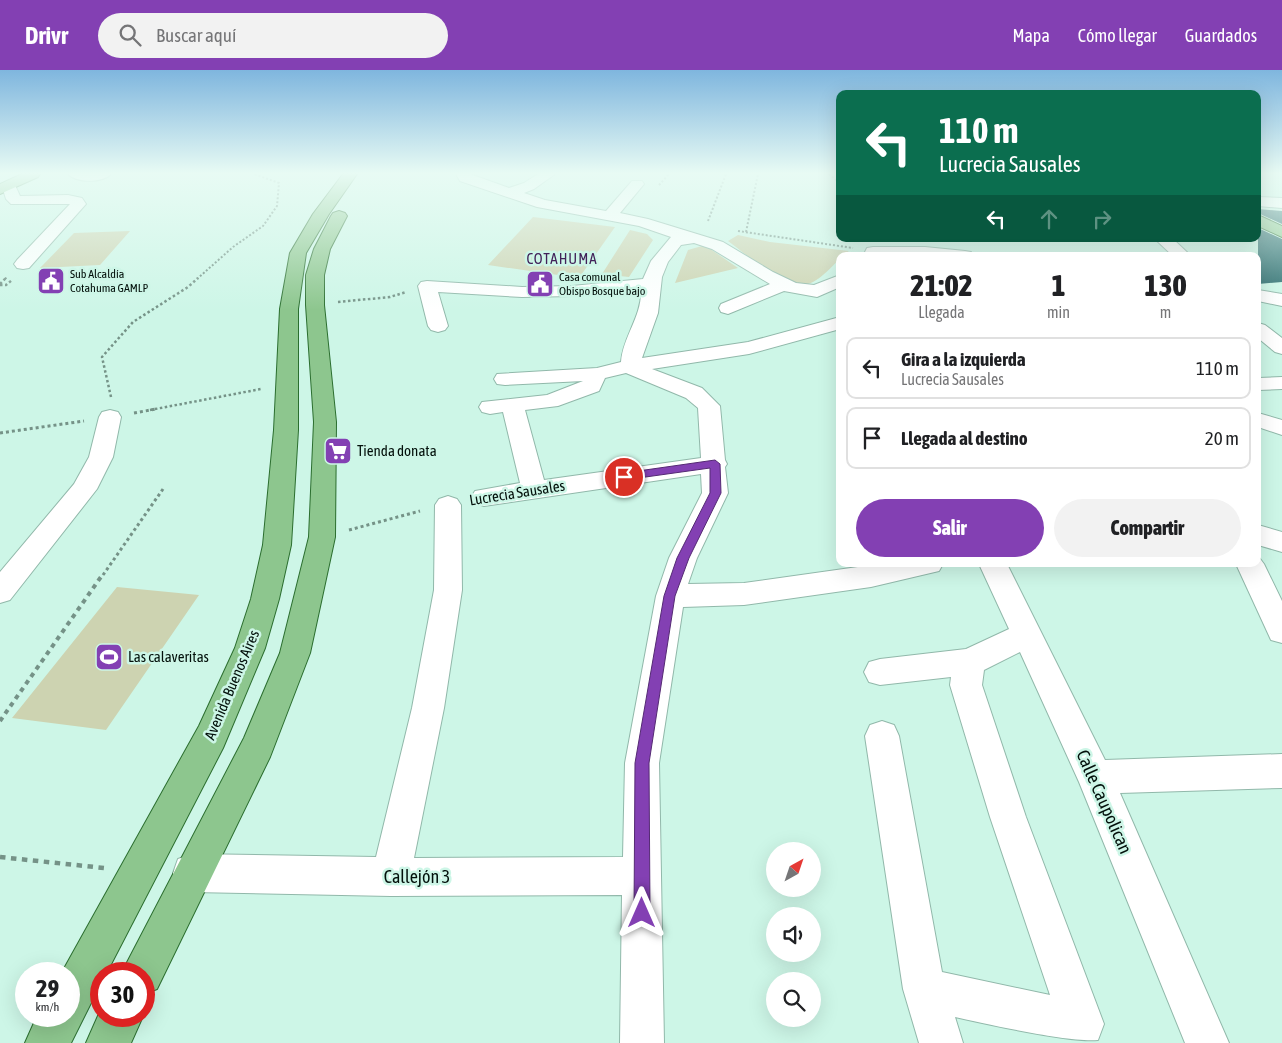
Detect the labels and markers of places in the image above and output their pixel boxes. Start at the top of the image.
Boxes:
public building icon: Sub Alcaldía Cotahuma GAMLP [36,266,66,296]
place label: Sub Alcaldía Cotahuma GAMLP [70,267,148,295]
public building icon: Casa comunal Obispo Bosque bajo [525,269,555,299]
place label: Casa comunal Obispo Bosque bajo [559,270,646,298]
supermarket icon: Tienda donata [323,436,353,466]
place label: Tienda donata [357,442,437,459]
pin [603,456,645,498]
sports icon: Las calaveritas [94,642,124,672]
place label: Las calaveritas [128,648,209,665]

